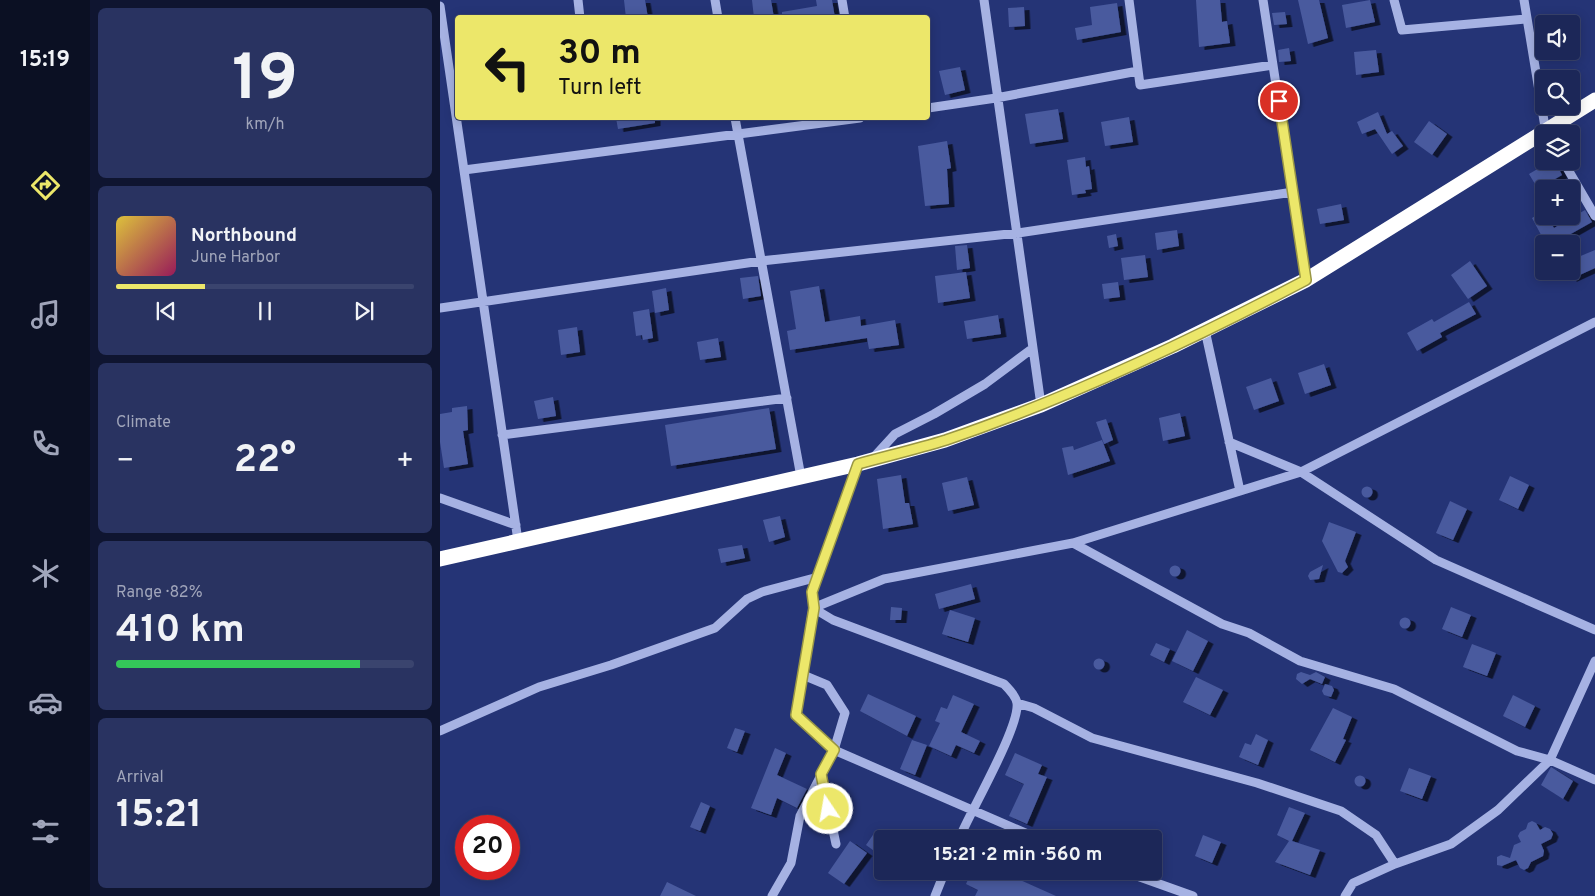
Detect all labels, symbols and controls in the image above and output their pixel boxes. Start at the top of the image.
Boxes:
map controls [1535,15,1580,280]
button: sound [1535,15,1580,60]
text: 30 m [558,32,641,76]
icon: left [475,35,540,100]
text: 19 [232,41,298,123]
text: 15:19 [20,47,70,74]
button: search [1535,70,1580,115]
text: Turn left [558,75,641,102]
pin [1258,80,1300,122]
icon: arrive [1265,87,1293,115]
text: km/h [246,115,284,135]
button: layers [1535,125,1580,170]
icon: directions [28,168,63,203]
button: + [1535,180,1580,225]
text: Northbound [191,224,297,248]
button: − [1535,235,1580,280]
text: June Harbor [191,248,280,268]
icon: music [28,297,63,332]
icon: previous [152,297,180,325]
icon: pause [251,297,279,325]
icon: next [350,297,378,325]
text: Climate [116,413,171,433]
icon: phone [28,426,63,461]
text: 22° [234,437,296,486]
text: − [116,444,134,480]
text: + [396,444,414,480]
icon: climate [28,556,63,591]
text: Range · 82% [116,583,203,603]
text: 410 km [116,607,245,656]
icon: car [28,685,63,720]
text: Arrival [116,768,164,788]
position arrow [801,782,853,834]
text: 15:21 [116,792,202,841]
icon: filters [28,814,63,849]
speed limit sign: 20 [455,815,520,880]
text: 15:21 · 2 min · 560 m [934,843,1102,867]

